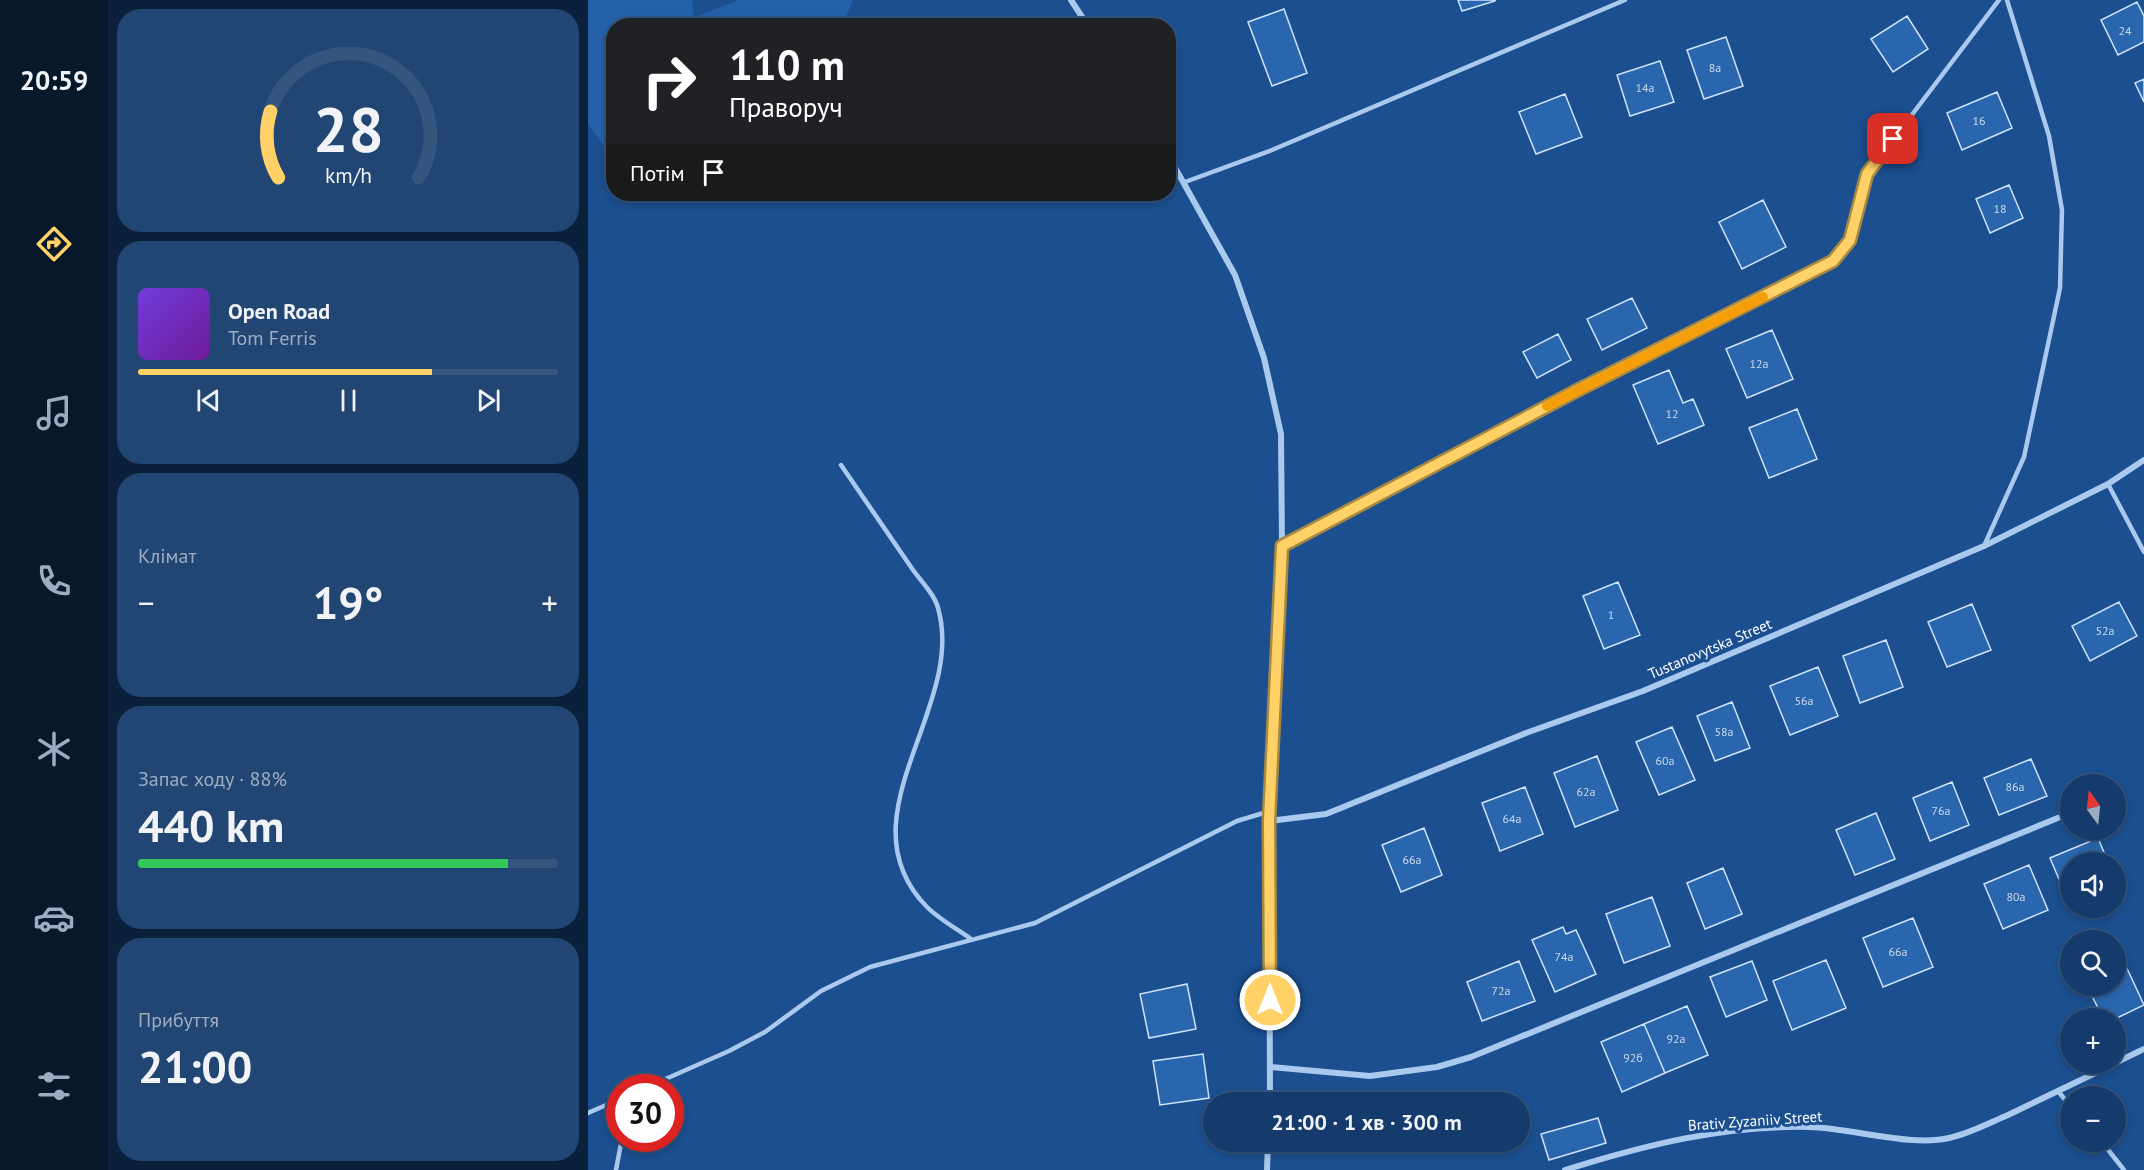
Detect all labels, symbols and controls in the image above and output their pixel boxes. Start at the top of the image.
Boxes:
house number: 24 [2118,23,2132,38]
text: 110 m [729,37,845,92]
icon: right [630,42,708,120]
house number: 8а [1709,60,1721,75]
text: 20:59 [20,63,88,97]
house number: 14а [1635,80,1655,95]
text: 28 [313,88,383,169]
text: Праворуч [729,90,843,124]
pin [1867,113,1918,164]
house number: 16 [1972,113,1986,128]
icon: arrive [1876,122,1909,155]
icon: arrive [697,156,730,189]
text: Потім [630,159,685,187]
text: km/h [324,161,371,189]
house number: 18 [1993,201,2007,216]
icon: directions [33,223,75,265]
text: Open Road [228,297,330,325]
text: Tom Ferris [228,325,317,351]
house number: 12а [1749,356,1769,371]
icon: previous [192,384,225,417]
icon: pause [332,384,365,417]
icon: next [472,384,505,417]
icon: music [33,392,75,434]
house number: 12 [1665,406,1679,421]
text: Клімат [138,543,196,569]
icon: phone [33,560,75,602]
text: 19° [313,573,383,631]
text: − [138,581,155,624]
text: + [541,581,558,624]
house number: 1 [1608,607,1614,622]
street label: Tustanovytska Street [1645,614,1774,683]
house number: 52а [2095,623,2115,638]
house number: 56а [1794,693,1814,708]
house number: 58а [1714,724,1734,739]
icon: climate [33,728,75,770]
house number: 60а [1655,753,1675,768]
text: Запас ходу · 88% [138,766,287,792]
north arrow [2060,774,2126,840]
map controls [2060,774,2126,1152]
house number: 86а [2005,779,2025,794]
house number: 62а [1576,784,1596,799]
text: 440 km [138,796,284,854]
house number: 76а [1931,803,1951,818]
house number: 64а [1502,811,1522,826]
house number: 66а [1402,852,1422,867]
button: sound [2060,852,2126,918]
house number: 80а [2006,889,2026,904]
icon: car [33,897,75,939]
button: search [2060,930,2126,996]
house number: 66а [1888,944,1908,959]
house number: 74а [1554,949,1574,964]
position arrow [1238,968,1302,1032]
house number: 72а [1491,983,1511,998]
text: Прибуття [138,1007,219,1033]
button: + [2060,1008,2126,1074]
house number: 92а [1666,1031,1686,1046]
text: 21:00 [138,1037,252,1095]
house number: 92б [1623,1050,1643,1065]
icon: filters [33,1065,75,1107]
speed limit sign: 30 [606,1074,684,1152]
button: − [2060,1086,2126,1152]
street label: Brativ Zyzaniiv Street [1687,1106,1823,1135]
text: 21:00 · 1 хв · 300 m [1271,1108,1462,1136]

